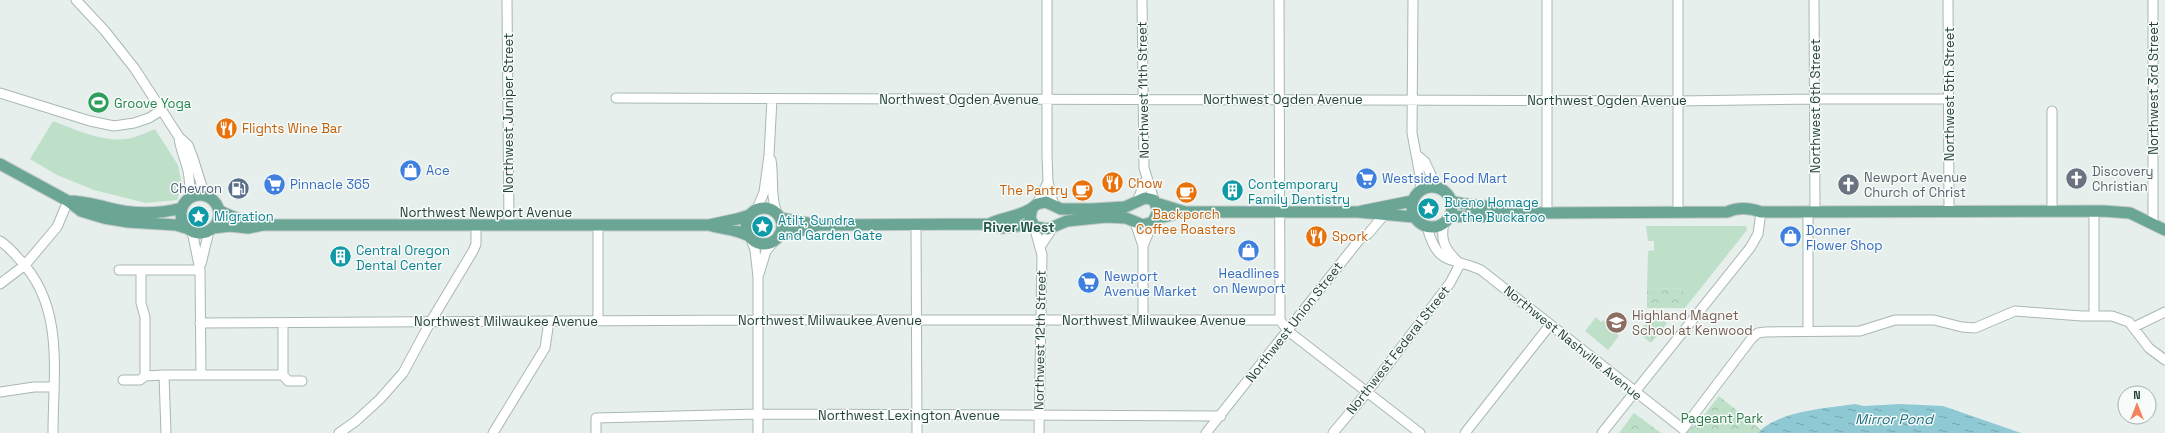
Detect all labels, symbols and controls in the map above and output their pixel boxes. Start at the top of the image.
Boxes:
street label: Northwest 11th Street [1133,21,1153,159]
street label: Northwest 3rd Street [2145,21,2162,155]
street label: Northwest 5th Street [1941,27,1958,161]
street label: Northwest Juniper Street [500,33,517,193]
street label: Northwest 6th Street [1807,39,1824,173]
sports icon: Groove Yoga [86,90,112,116]
street label: Northwest Ogden Avenue [879,91,1039,108]
street label: Northwest Ogden Avenue [1203,91,1363,108]
street label: Northwest Ogden Avenue [1527,92,1687,109]
place label: Groove Yoga [114,95,192,112]
restaurant icon: Flights Wine Bar [213,115,239,141]
place label: Flights Wine Bar [242,120,342,137]
shop icon: Ace [398,157,424,183]
place label: Ace [426,162,450,179]
place label: Discovery Christian [2092,163,2154,195]
supermarket icon: Westside Food Mart [1353,165,1379,191]
church icon: Discovery Christian [2063,165,2089,191]
place label: Newport Avenue Church of Christ [1864,169,1967,201]
restaurant icon: Chow [1100,170,1126,196]
place label: Westside Food Mart [1382,170,1507,187]
supermarket icon: Pinnacle 365 [261,171,287,197]
church icon: Newport Avenue Church of Christ [1835,171,1861,197]
fuel station icon: Chevron [225,175,251,201]
place label: Chow [1128,175,1163,192]
place label: Pinnacle 365 [290,176,370,193]
place label: Contemporary Family Dentistry [1248,176,1350,208]
cafe icon: The Pantry [1070,177,1096,203]
building icon: Contemporary Family Dentistry [1219,178,1245,204]
cafe icon: Backporch Coffee Roasters [1173,179,1199,205]
place label: Chevron [171,180,222,197]
place label: The Pantry [1000,182,1068,199]
place label: Bueno Homage to the Buckaroo [1444,194,1546,226]
place icon: Bueno Homage to the Buckaroo [1415,196,1441,222]
place icon: Migration [185,203,211,229]
street label: Northwest Newport Avenue [400,204,572,221]
place label: Backporch Coffee Roasters [1136,206,1236,238]
place label: Migration [214,208,274,225]
place label: Atilt, Sundra and Garden Gate [778,212,882,244]
place icon: Atilt, Sundra and Garden Gate [749,214,775,240]
district label: River West [983,218,1055,236]
place label: Donner Flower Shop [1806,222,1883,254]
restaurant icon: Spork [1304,223,1330,249]
shop icon: Donner Flower Shop [1777,224,1803,250]
place label: Spork [1332,228,1368,245]
shop icon: Headlines on Newport [1236,238,1262,264]
place label: Central Oregon Dental Center [356,242,450,274]
building icon: Central Oregon Dental Center [327,244,353,270]
street label: Northwest Union Street [1242,258,1346,386]
place label: Headlines on Newport [1212,265,1286,297]
place label: Newport Avenue Market [1104,268,1197,300]
street label: Northwest 12th Street [1030,270,1050,410]
supermarket icon: Newport Avenue Market [1076,270,1102,296]
street label: Northwest Federal Street [1342,282,1454,418]
street label: Northwest Nashville Avenue [1500,282,1646,404]
place label: Highland Magnet School at Kenwood [1632,307,1753,339]
school or university icon: Highland Magnet School at Kenwood [1604,309,1630,335]
street label: Northwest Milwaukee Avenue [738,312,922,329]
street label: Northwest Milwaukee Avenue [1062,312,1246,329]
street label: Northwest Milwaukee Avenue [414,313,598,330]
north arrow [2117,385,2157,425]
text: N [2133,388,2141,402]
street label: Northwest Lexington Avenue [818,407,1000,424]
park label: Pageant Park [1681,410,1763,427]
water label: Mirror Pond [1855,410,1935,428]

